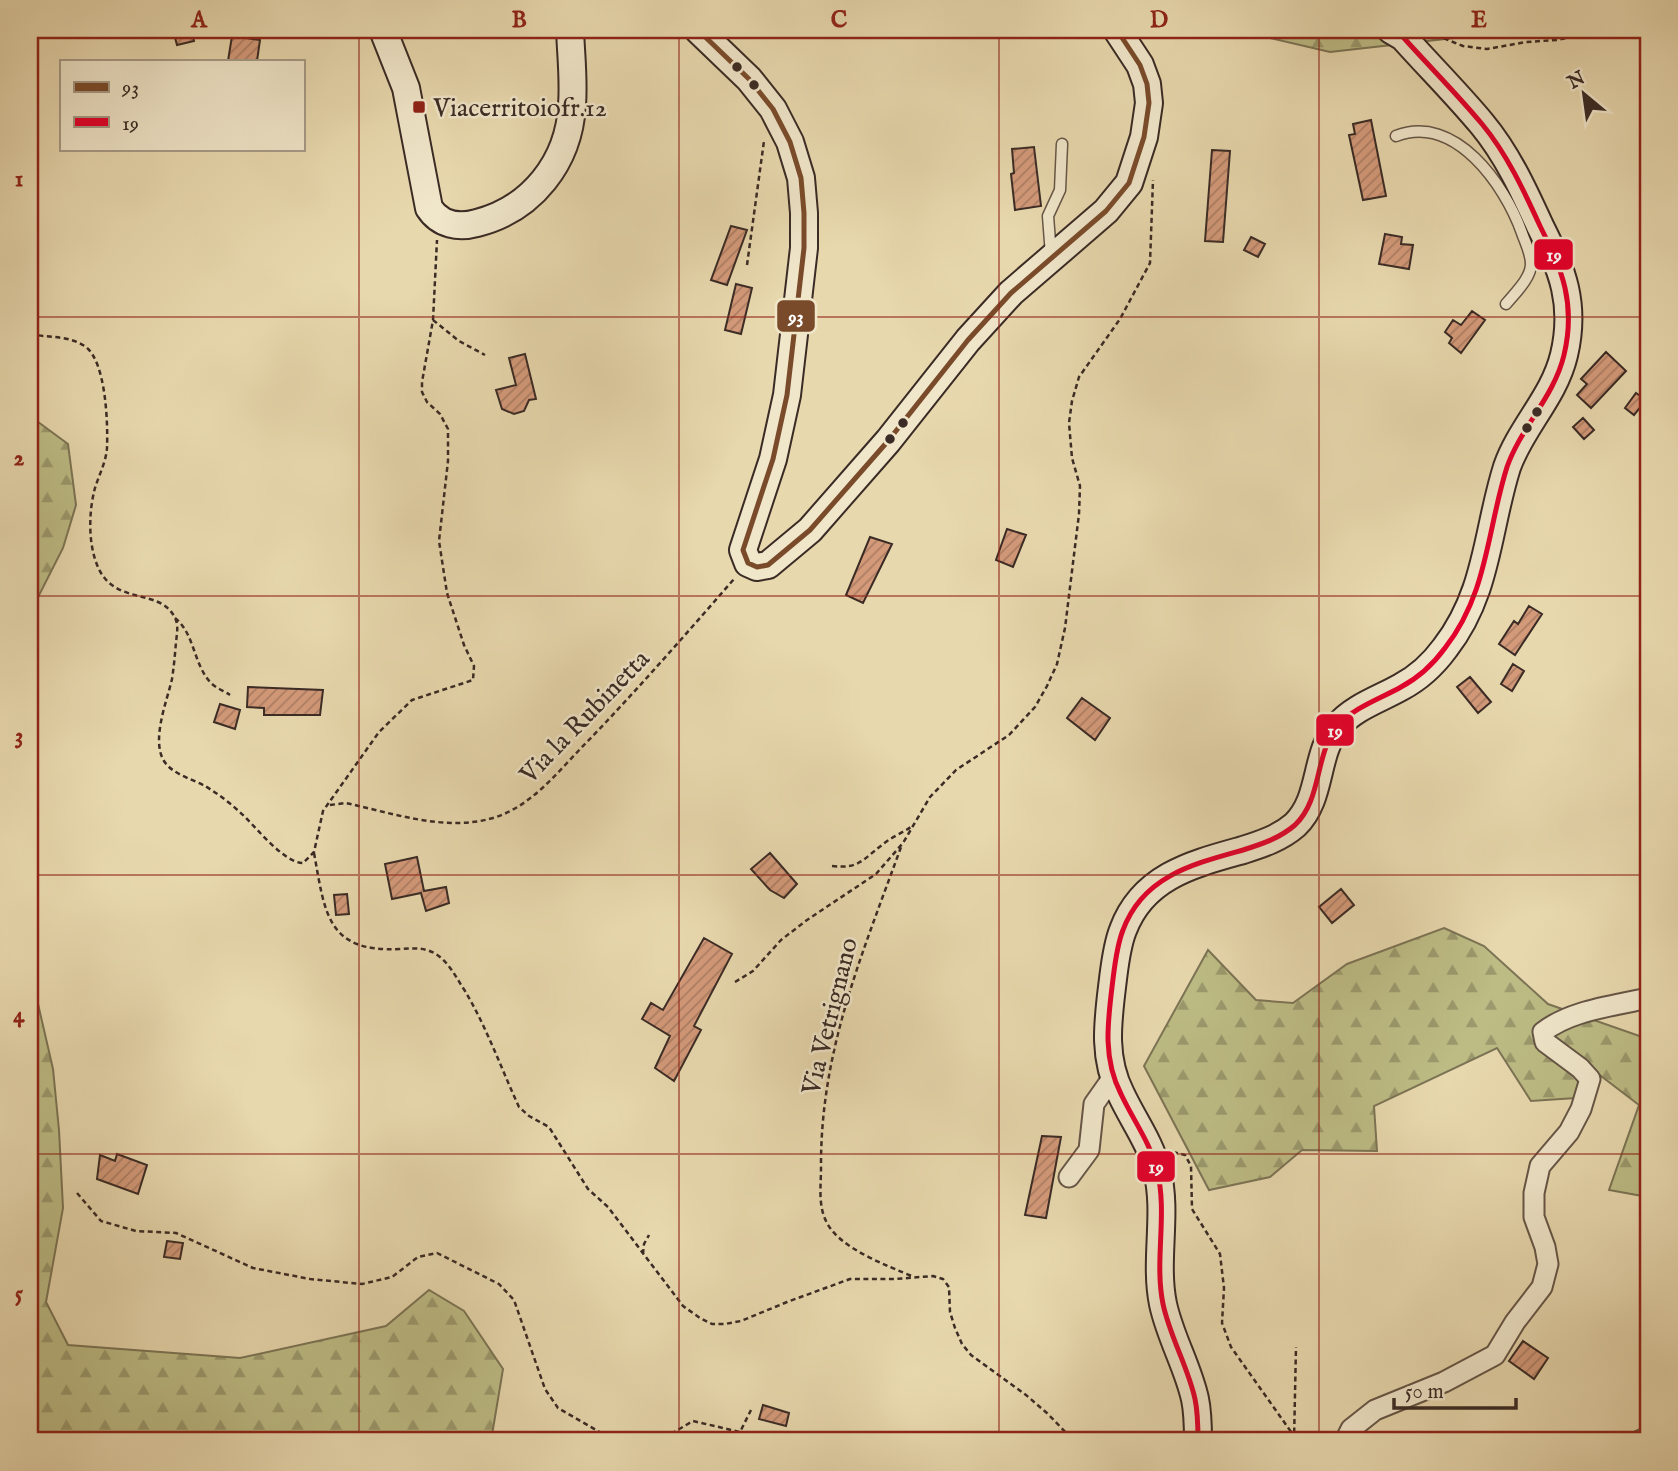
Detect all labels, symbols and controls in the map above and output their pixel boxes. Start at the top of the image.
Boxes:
text: A [190,6,208,35]
text: B [511,6,527,35]
text: C [831,6,848,35]
text: D [1150,6,1168,35]
text: E [1471,6,1487,35]
legend [60,60,304,150]
unlabelled marker [730,60,744,74]
north arrow [1548,60,1618,130]
text: N [1563,66,1590,96]
text: 93 [121,75,139,102]
unlabelled marker [747,78,761,92]
place label: Viacerritoiofr.12 [432,92,607,125]
marker: Viacerritoiofr.12 [411,99,427,115]
text: 19 [122,111,139,138]
text: 1 [15,165,23,194]
line badge: 19 [1533,238,1574,271]
text: 19 [1546,244,1562,268]
line badge: 93 [776,299,816,333]
text: 93 [787,306,804,330]
unlabelled marker [1530,405,1544,419]
unlabelled marker [896,416,910,430]
unlabelled marker [1520,421,1534,435]
unlabelled marker [883,432,897,446]
text: 2 [14,444,25,473]
street label: Via la Rubinetta [512,643,658,792]
line badge: 19 [1315,713,1355,747]
text: 19 [1327,720,1343,744]
text: 3 [15,722,23,751]
street label: Via Vetrignano [795,934,866,1099]
text: 4 [13,1001,25,1030]
line badge: 19 [1136,1150,1176,1183]
text: 19 [1148,1156,1164,1180]
text: 5 [15,1280,24,1309]
scale bar [1394,1366,1517,1410]
text: 50 m [1405,1379,1444,1406]

